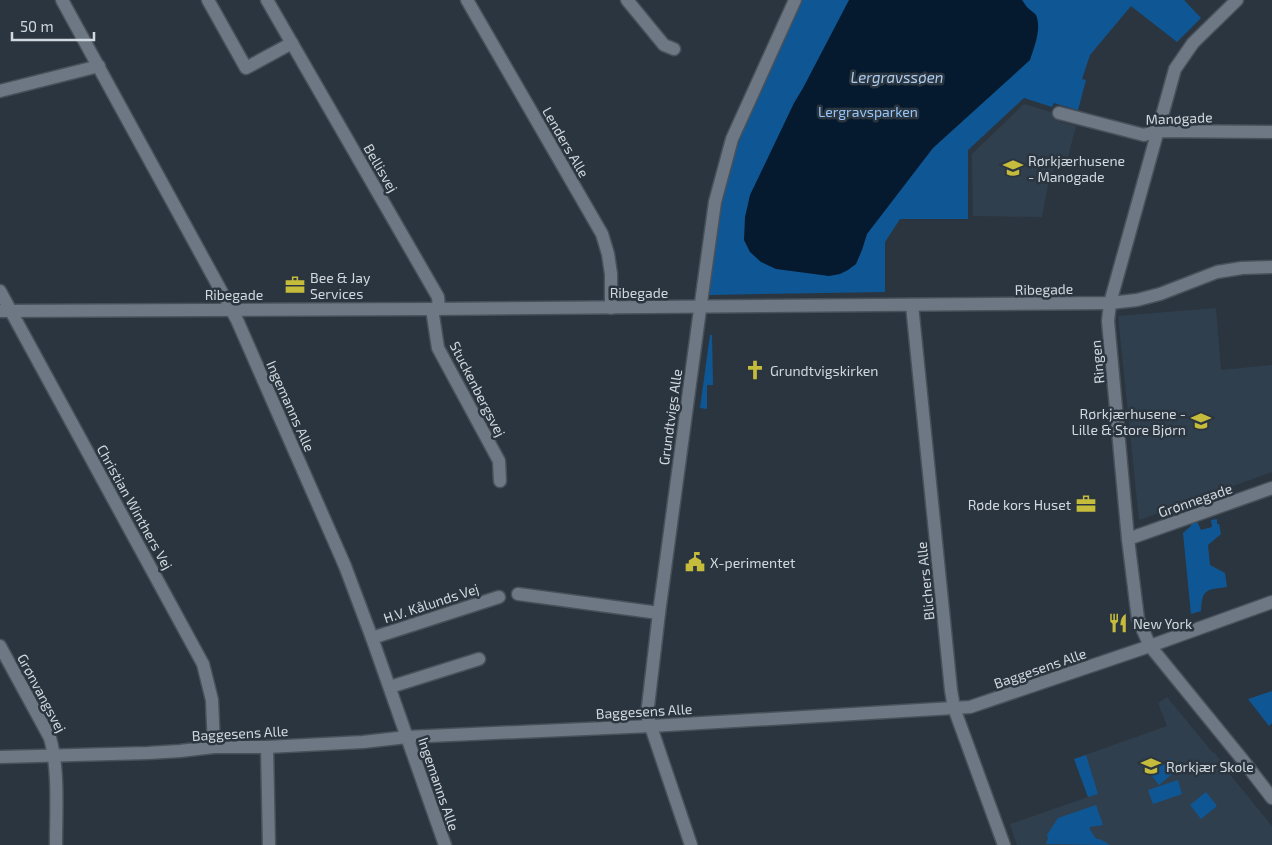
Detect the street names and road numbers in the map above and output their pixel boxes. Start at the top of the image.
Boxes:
street label: Lenders Alle [539,104,593,180]
street label: Manøgade [1145,108,1213,128]
street label: Bellisvej [360,141,402,195]
street label: Ribegade [1015,280,1073,298]
street label: Ribegade [610,284,668,301]
street label: Ribegade [205,286,263,303]
street label: Stuckenbergsvej [447,338,509,440]
street label: Ringen [1087,340,1107,384]
street label: Ingemanns Alle [263,358,319,454]
street label: Grundtvigs Alle [655,368,685,466]
street label: Christian Winthers Vej [94,442,176,572]
street label: Grønnegade [1156,479,1234,521]
street label: Blichers Alle [912,541,938,621]
street label: H.V. Kålunds Vej [381,580,481,626]
street label: Baggesens Alle [992,644,1088,692]
street label: Grønvangsvej [14,651,70,735]
street label: Baggesens Alle [595,700,693,722]
street label: Baggesens Alle [191,722,289,744]
street label: Ingemanns Alle [415,735,463,833]

